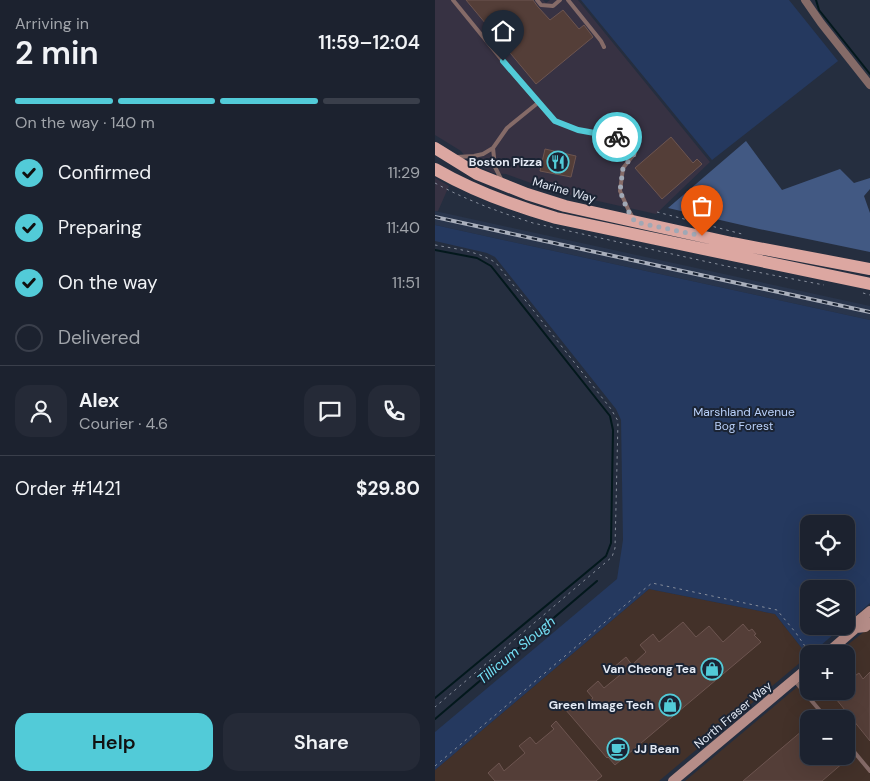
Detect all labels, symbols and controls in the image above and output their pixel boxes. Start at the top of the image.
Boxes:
pin [482,10,524,61]
text: Arriving in [15,13,89,34]
icon: home [489,17,517,45]
text: 11:59–12:04 [318,30,420,55]
text: 2 min [15,32,99,74]
text: On the way · 140 m [15,112,155,133]
courier [592,112,642,162]
icon: bike [603,123,631,151]
restaurant icon: Boston Pizza [546,150,570,174]
place label: Boston Pizza [469,154,542,170]
icon: check [15,159,43,187]
text: Confirmed [58,160,151,185]
text: 11:29 [388,162,420,183]
street label: Marine Way [531,173,598,207]
pin [681,185,723,236]
icon: bag [688,192,716,220]
icon: check [15,214,43,242]
text: Preparing [58,215,142,240]
text: 11:40 [386,217,420,238]
icon: check [15,269,43,297]
text: On the way [58,270,158,295]
text: 11:51 [392,272,420,293]
text: Delivered [58,325,140,350]
button: person [15,385,67,437]
button: chat [304,385,356,437]
button: phone [368,385,420,437]
text: Alex [79,388,119,413]
park label: Marshland Avenue Bog Forest [693,404,795,434]
text: Courier · 4.6 [79,413,168,434]
text: Order #1421 [15,476,121,501]
text: $29.80 [356,476,420,501]
map controls [800,515,855,765]
button: locate [800,515,855,570]
button: layers [800,580,855,635]
water label: Tillicum Slough [473,612,559,688]
button: + [800,645,855,700]
shop icon: Van Cheong Tea [700,657,724,681]
place label: Van Cheong Tea [603,661,696,677]
street label: North Fraser Way [691,678,775,752]
shop icon: Green Image Tech [658,693,682,717]
place label: Green Image Tech [549,697,654,713]
button: − [800,710,855,765]
button: Help [15,713,213,771]
button: Share [223,713,420,771]
cafe icon: JJ Bean [606,737,630,761]
place label: JJ Bean [634,741,679,757]

